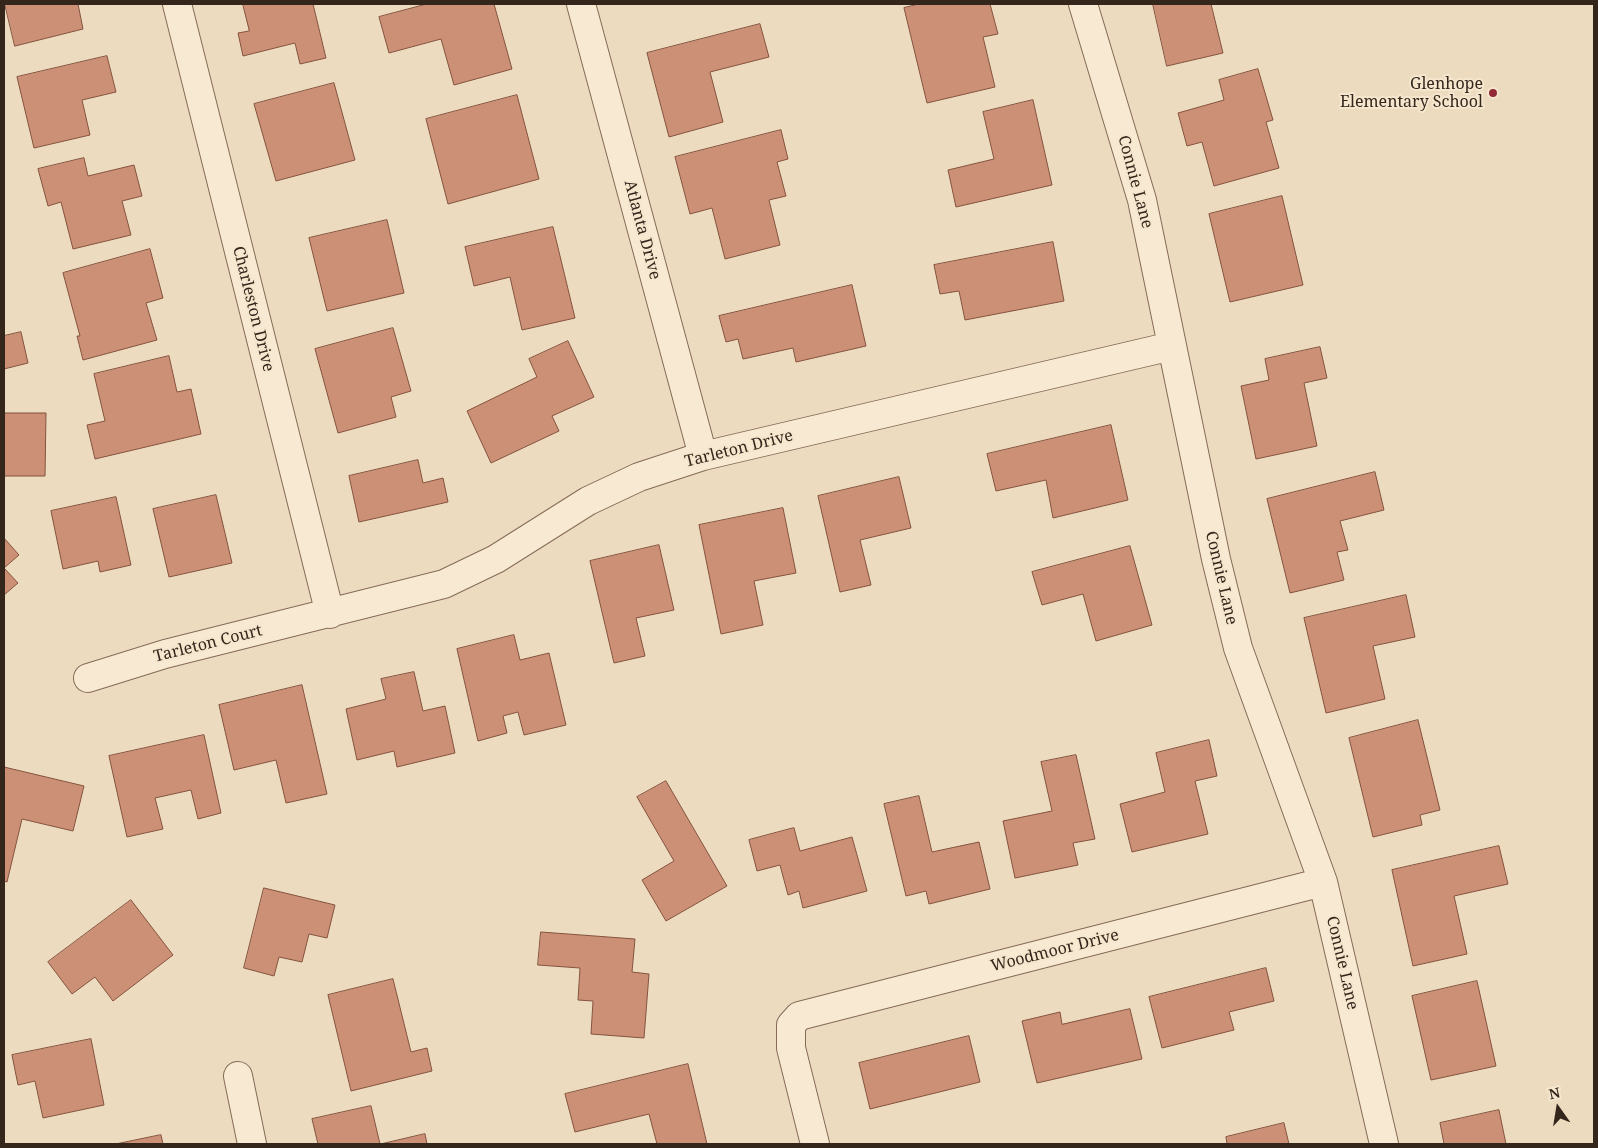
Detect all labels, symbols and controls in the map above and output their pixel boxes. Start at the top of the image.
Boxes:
place label: Glenhope Elementary School [1340,74,1483,112]
marker: Glenhope Elementary School [1487,87,1499,99]
street label: Connie Lane [1113,133,1157,231]
street label: Atlanta Drive [620,178,664,282]
street label: Charleston Drive [228,244,278,374]
street label: Tarleton Drive [683,426,795,472]
street label: Connie Lane [1201,529,1241,627]
street label: Tarleton Court [152,621,264,667]
street label: Connie Lane [1322,914,1362,1012]
street label: Woodmoor Drive [989,926,1121,976]
text: N [1547,1082,1562,1103]
north arrow [1533,1083,1583,1133]

